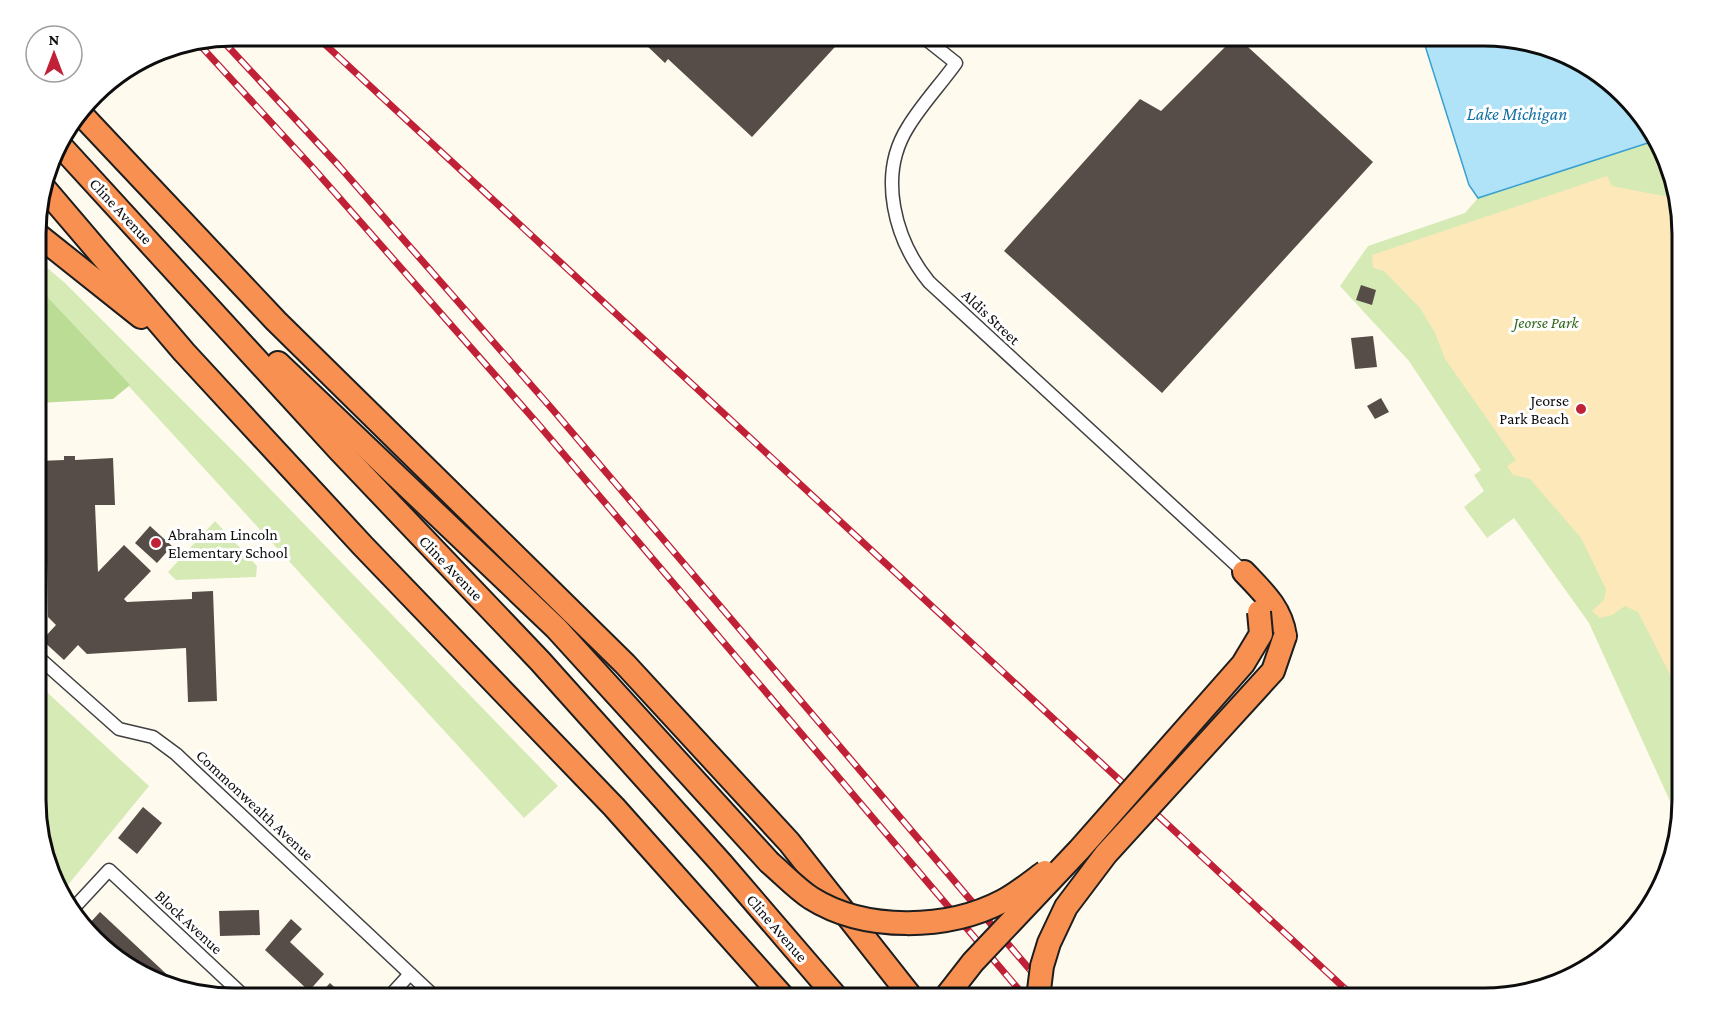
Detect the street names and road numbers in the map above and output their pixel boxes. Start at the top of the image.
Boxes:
street label: Cline Avenue [86,175,156,247]
street label: Aldis Street [959,286,1024,348]
street label: Cline Avenue [416,532,486,604]
street label: Commonwealth Avenue [193,746,317,864]
street label: Block Avenue [152,887,226,957]
street label: Cline Avenue [743,891,811,965]

